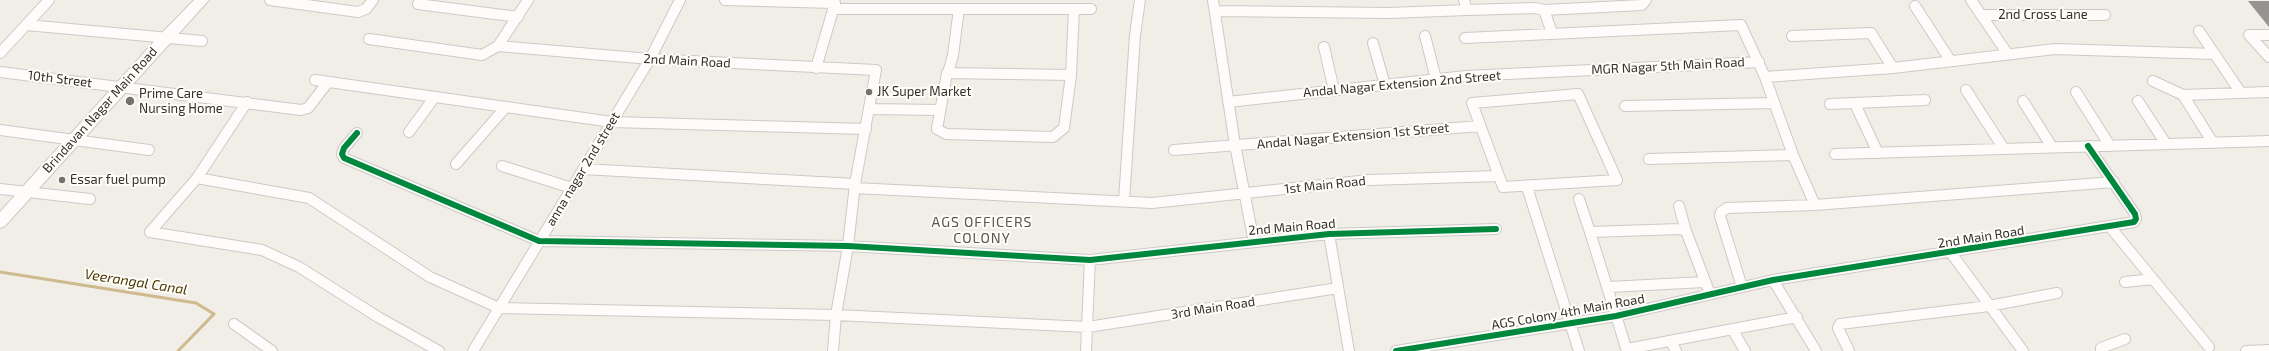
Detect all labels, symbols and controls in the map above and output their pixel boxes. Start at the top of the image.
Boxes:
street label: 2nd Cross Lane [1998,7,2088,23]
street label: Brindavan Nagar Main Road [39,44,161,176]
street label: 2nd Main Road [643,51,731,71]
street label: MGR Nagar 5th Main Road [1591,54,1745,78]
street label: 10th Street [27,67,93,91]
street label: Andal Nagar Extension 2nd Street [1303,68,1501,100]
place label: JK Super Market [877,84,971,100]
place label: Prime Care Nursing Home [139,86,223,117]
marker: JK Super Market [864,87,874,97]
marker: Prime Care Nursing Home [124,95,136,107]
street label: anna nagar 2nd street [543,109,623,229]
street label: Andal Nagar Extension 1st Street [1256,120,1450,152]
place label: Essar fuel pump [70,172,166,188]
street label: 1st Main Road [1284,173,1366,197]
marker: Essar fuel pump [57,175,67,185]
district label: AGS OFFICERS COLONY [932,214,1032,246]
street label: 2nd Main Road [1248,215,1336,239]
street label: 2nd Main Road [1937,222,2025,252]
water label: Veerangal Canal [83,266,189,298]
street label: AGS Colony 4th Main Road [1490,291,1646,333]
street label: 3rd Main Road [1170,294,1256,322]

